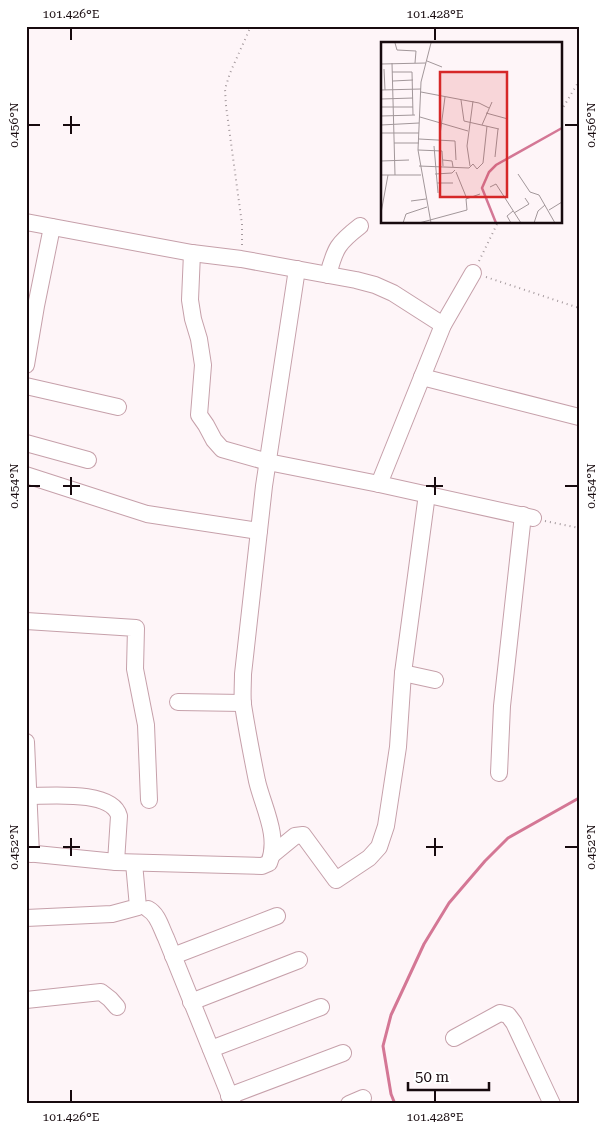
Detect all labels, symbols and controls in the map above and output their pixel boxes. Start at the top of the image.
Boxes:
text: 101.426°E [43,7,99,21]
text: 101.428°E [407,7,463,21]
inset map [381,42,562,224]
text: 0.456°N [7,102,21,148]
text: 0.456°N [584,102,598,148]
text: 0.454°N [7,463,21,509]
text: 0.454°N [584,463,598,509]
text: 0.452°N [7,824,21,870]
text: 0.452°N [584,824,598,870]
scale bar [408,1060,489,1092]
text: 50 m [415,1068,450,1086]
text: 101.426°E [43,1110,99,1124]
text: 101.428°E [407,1110,463,1124]

